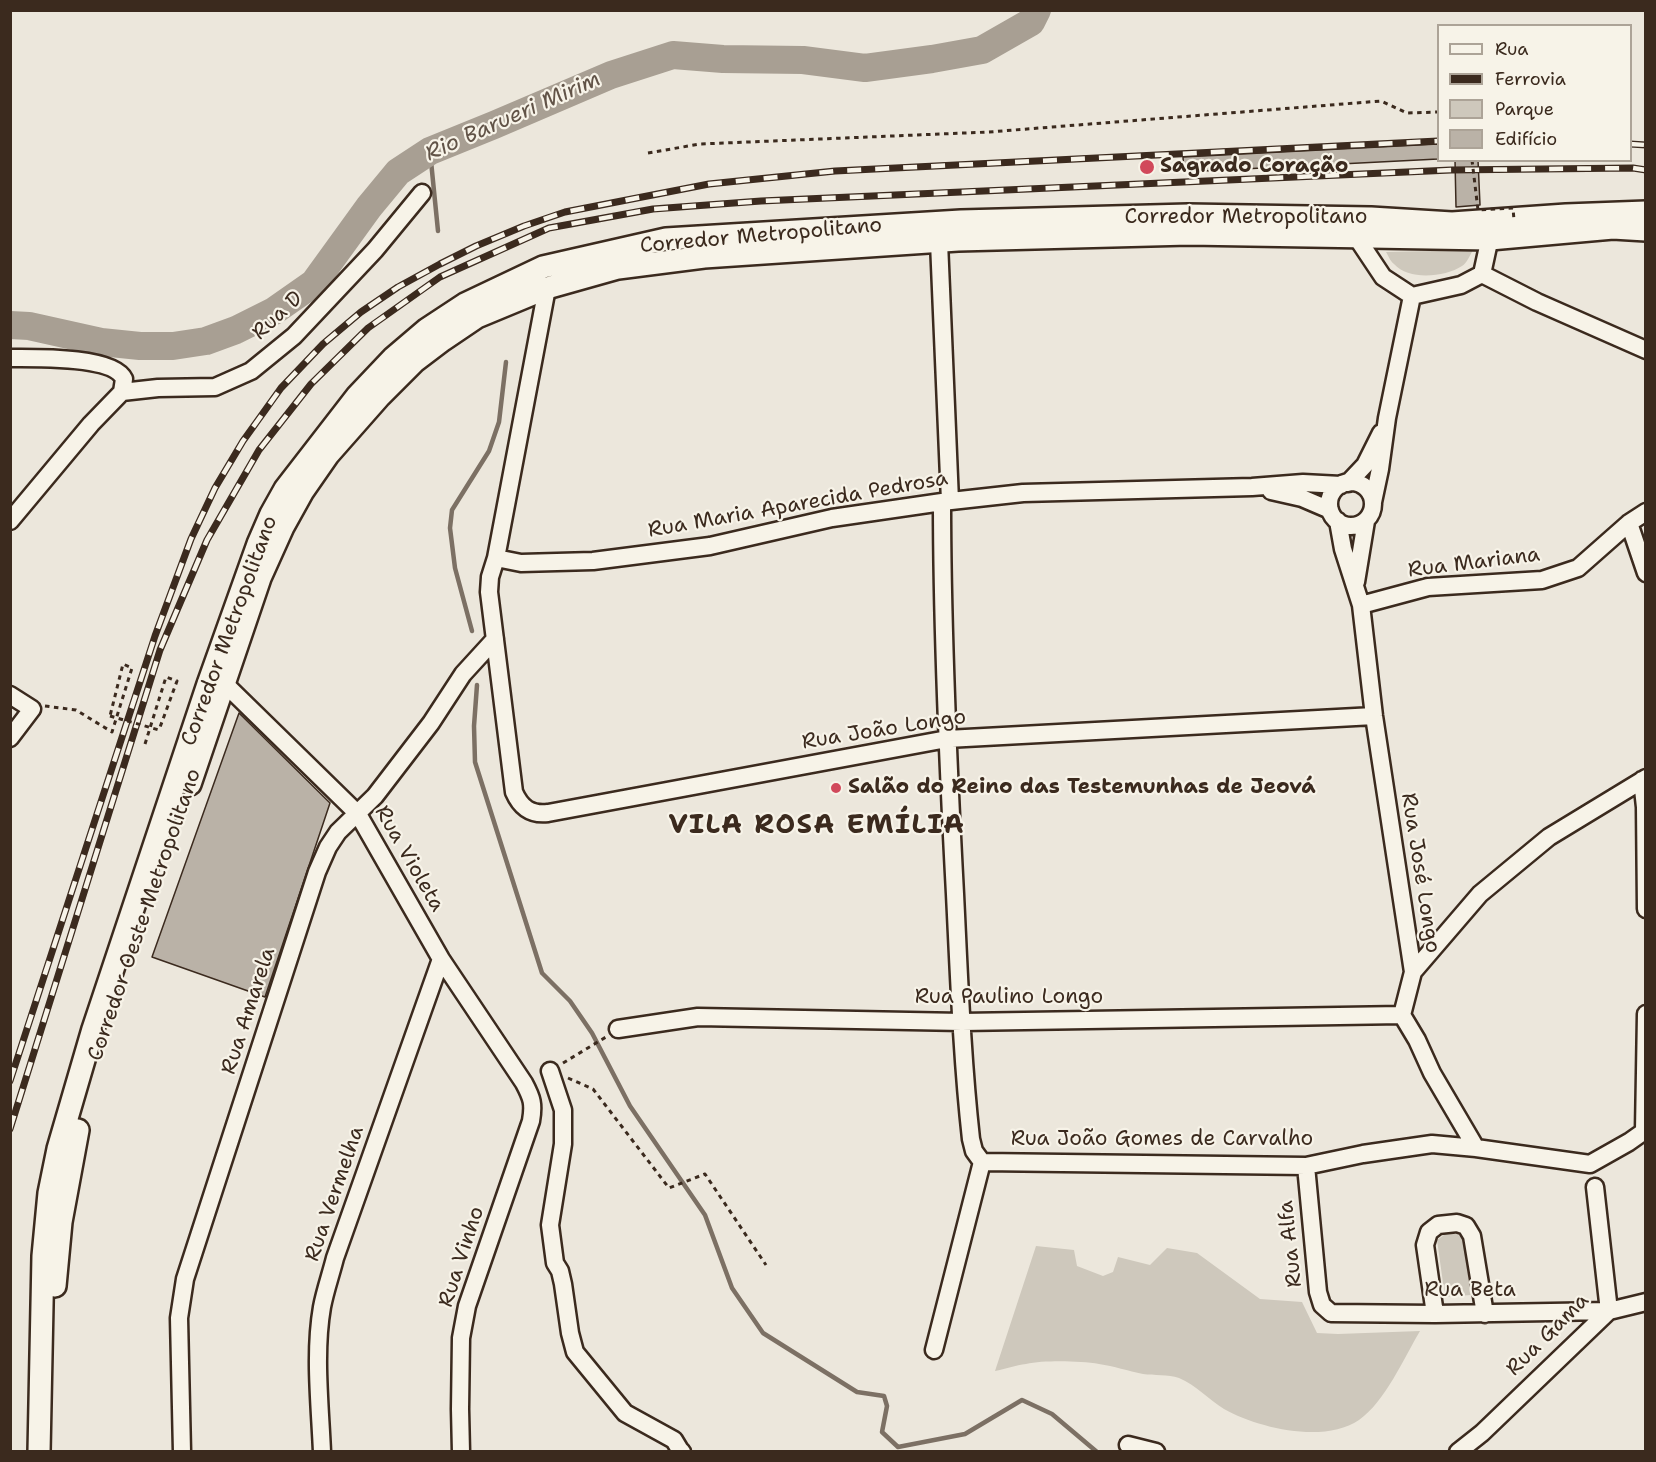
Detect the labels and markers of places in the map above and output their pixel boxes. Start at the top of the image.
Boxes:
place label: Sagrado Coração [1160,154,1348,180]
marker: Sagrado Coração [1138,158,1156,176]
place label: Salão do Reino das Testemunhas de Jeová [848,775,1316,801]
marker: Salão do Reino das Testemunhas de Jeová [829,781,843,795]

